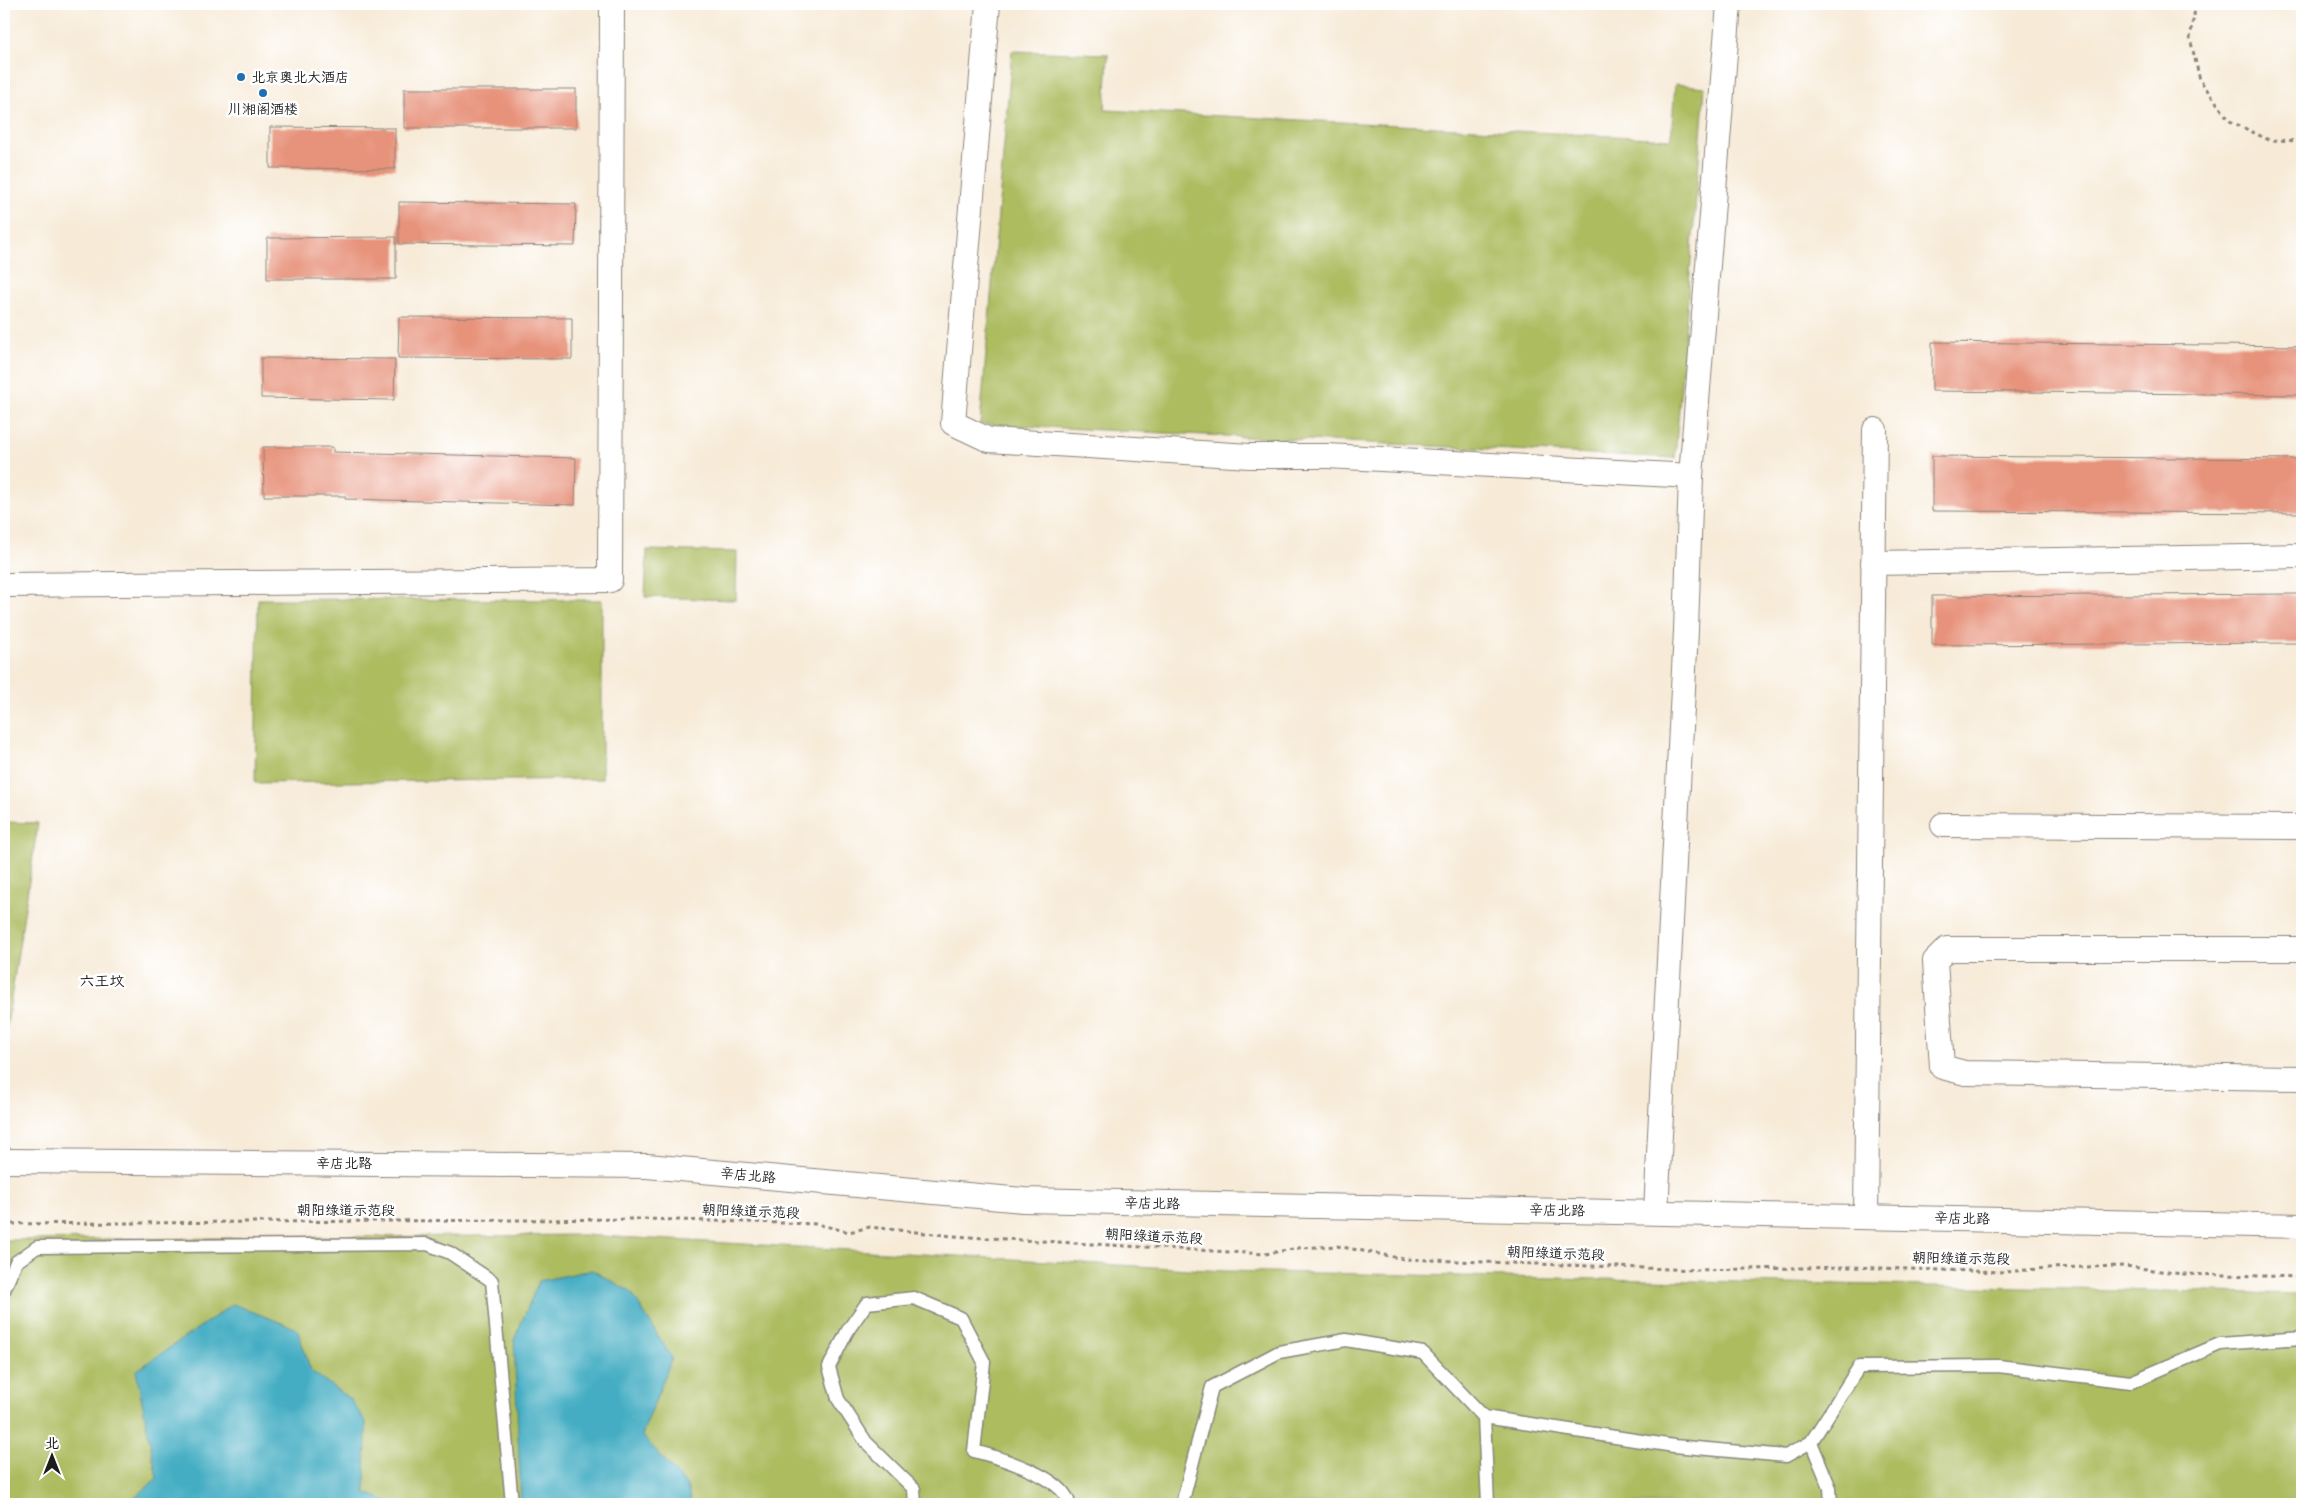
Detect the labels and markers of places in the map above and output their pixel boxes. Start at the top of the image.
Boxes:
place label: 北京奥北大酒店 [251,66,349,87]
marker: 北京奥北大酒店 [235,71,247,83]
marker: 川湘阁酒楼 [257,87,269,99]
place label: 川湘阁酒楼 [228,98,298,119]

